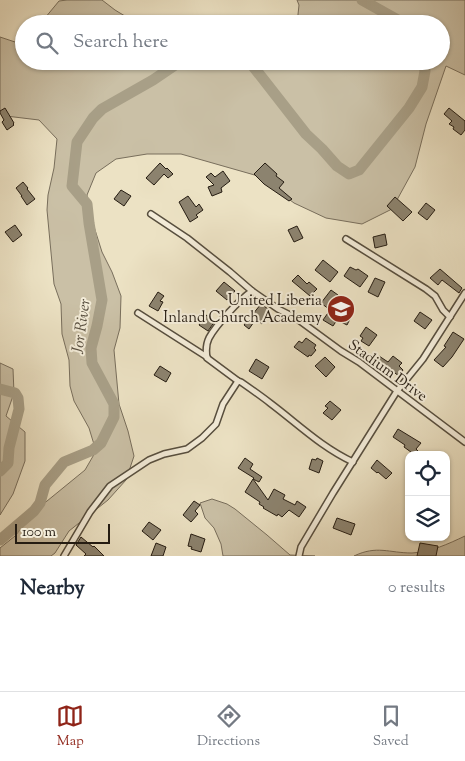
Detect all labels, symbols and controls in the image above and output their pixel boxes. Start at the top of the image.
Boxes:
search box [15,15,450,70]
icon: search [33,29,61,57]
text: Search here [73,29,168,56]
place label: United Liberia Inland Church Academy [163,291,323,329]
school or university icon: United Liberia Inland Church Academy [326,294,356,324]
water label: Jor River [67,297,98,356]
street label: Stadium Drive [343,335,431,407]
map controls [405,451,450,541]
button: locate [405,451,450,496]
button: layers [405,496,450,541]
scale bar [15,521,110,544]
text: 100 m [22,523,56,543]
text: Nearby [20,574,85,604]
text: 0 results [388,577,445,600]
tab: Map [56,702,84,752]
tab: Directions [197,702,260,752]
tab: Saved [373,702,409,752]

